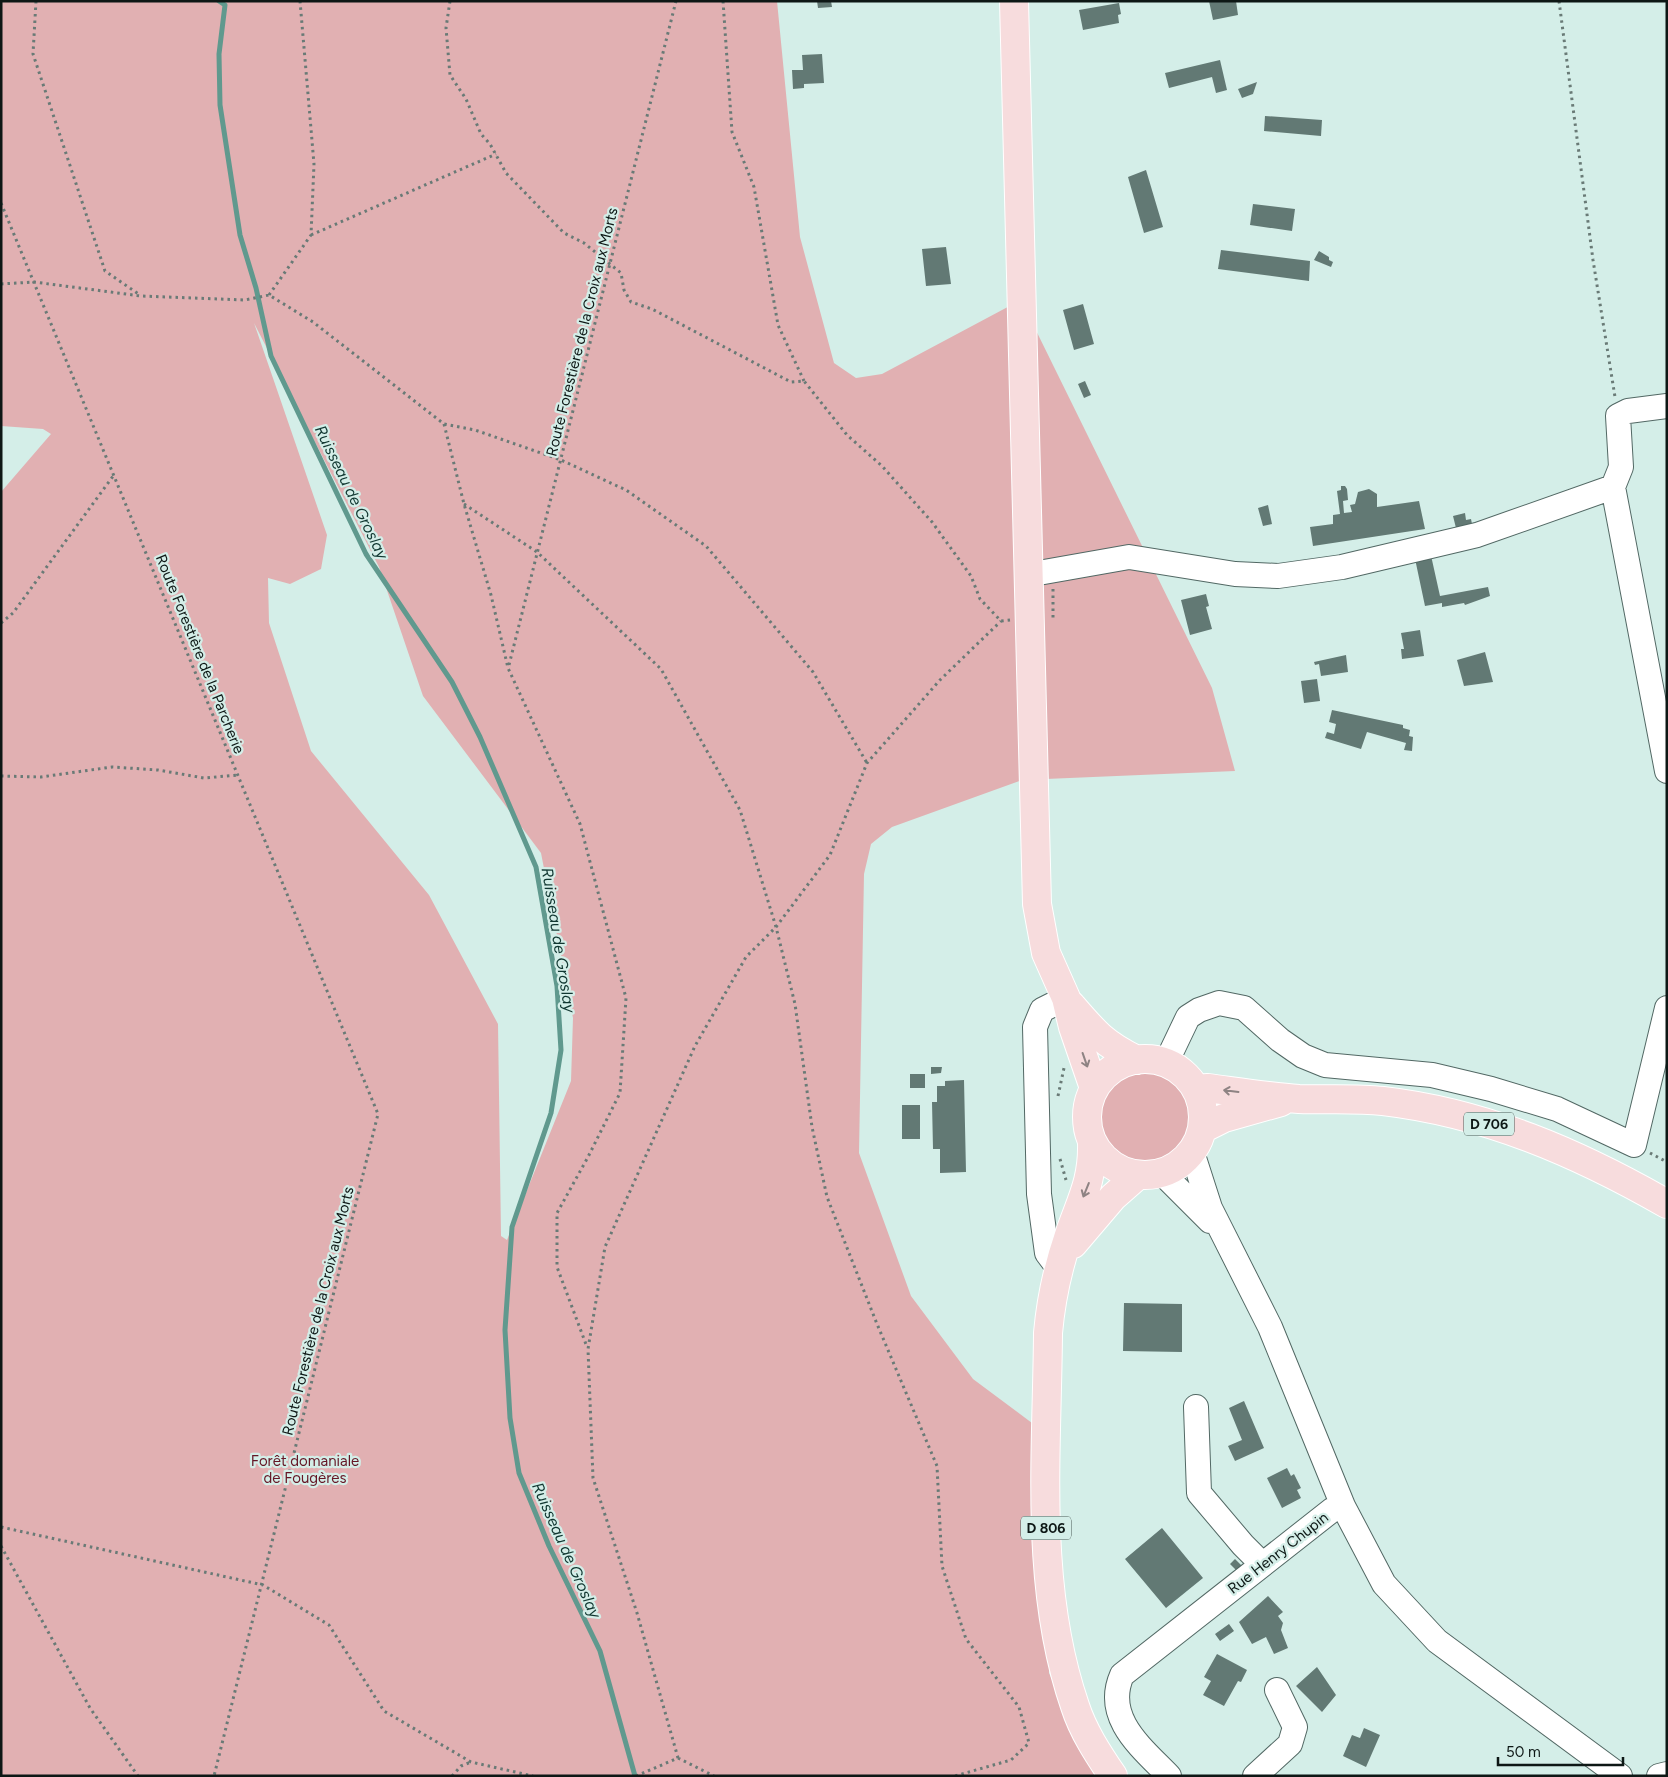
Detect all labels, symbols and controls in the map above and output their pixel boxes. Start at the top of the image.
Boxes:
street label: Route Forestière de la Croix aux Morts [542,206,622,458]
water label: Ruisseau de Groslay [311,422,392,563]
street label: Route Forestière de la Parcherie [152,552,248,756]
water label: Ruisseau de Groslay [538,866,579,1015]
one-way arrow [1080,1051,1090,1067]
one-way arrow [1224,1086,1240,1096]
road number: D 706 [1464,1112,1514,1136]
one-way arrow [1081,1182,1090,1198]
street label: Route Forestière de la Croix aux Morts [278,1185,358,1437]
park label: Forêt domaniale de Fougères [251,1452,359,1487]
water label: Ruisseau de Groslay [528,1479,605,1622]
street label: Rue Henry Chupin [1224,1508,1332,1598]
road number: D 806 [1021,1516,1071,1540]
scale bar [1498,1734,1623,1766]
text: 50 m [1506,1743,1541,1761]

